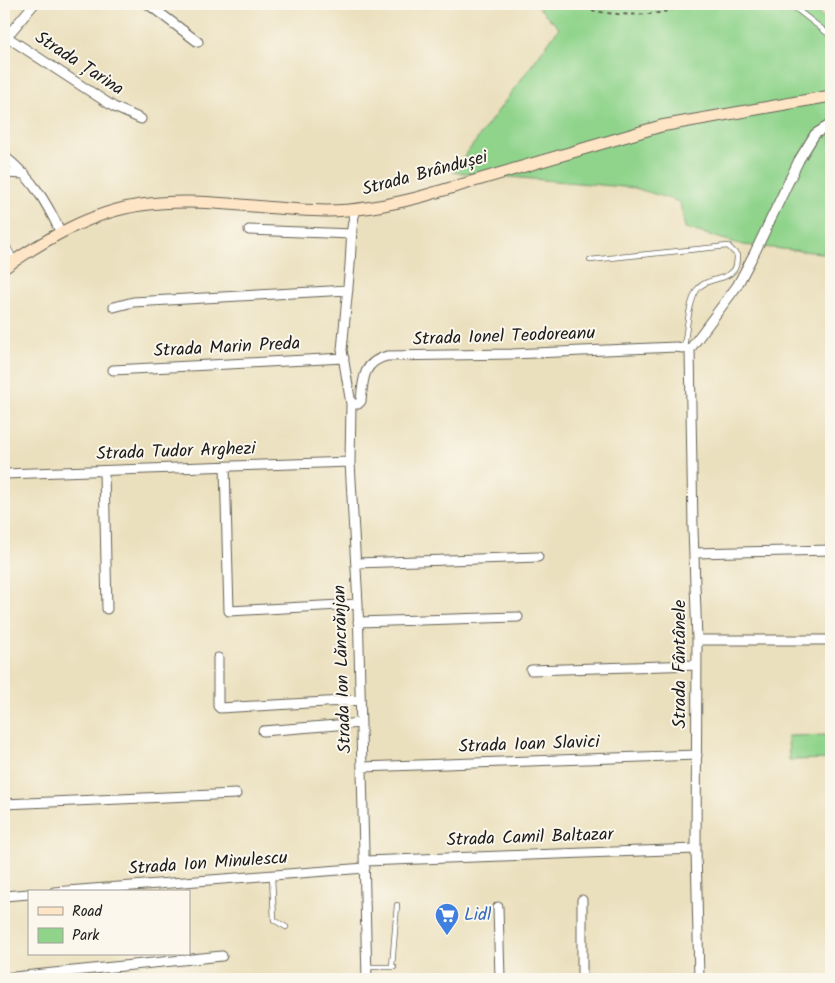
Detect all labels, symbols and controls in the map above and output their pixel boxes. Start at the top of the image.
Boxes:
street label: Strada Țarina [28,24,130,104]
street label: Strada Brândușei [359,143,492,205]
street label: Strada Ionel Teodoreanu [412,319,596,355]
street label: Strada Marin Preda [153,330,301,366]
street label: Strada Tudor Arghezi [96,435,257,469]
street label: Strada Ion Lăncrănjan [326,584,360,754]
street label: Strada Fântânele [666,600,695,728]
street label: Strada Ioan Slavici [458,728,601,762]
street label: Strada Camil Baltazar [446,821,615,855]
street label: Strada Ion Minulescu [127,844,289,884]
legend [28,890,190,956]
text: Road [72,900,103,924]
place label: Lidl [464,901,492,930]
supermarket icon: Lidl [434,902,460,936]
text: Park [72,924,100,948]

